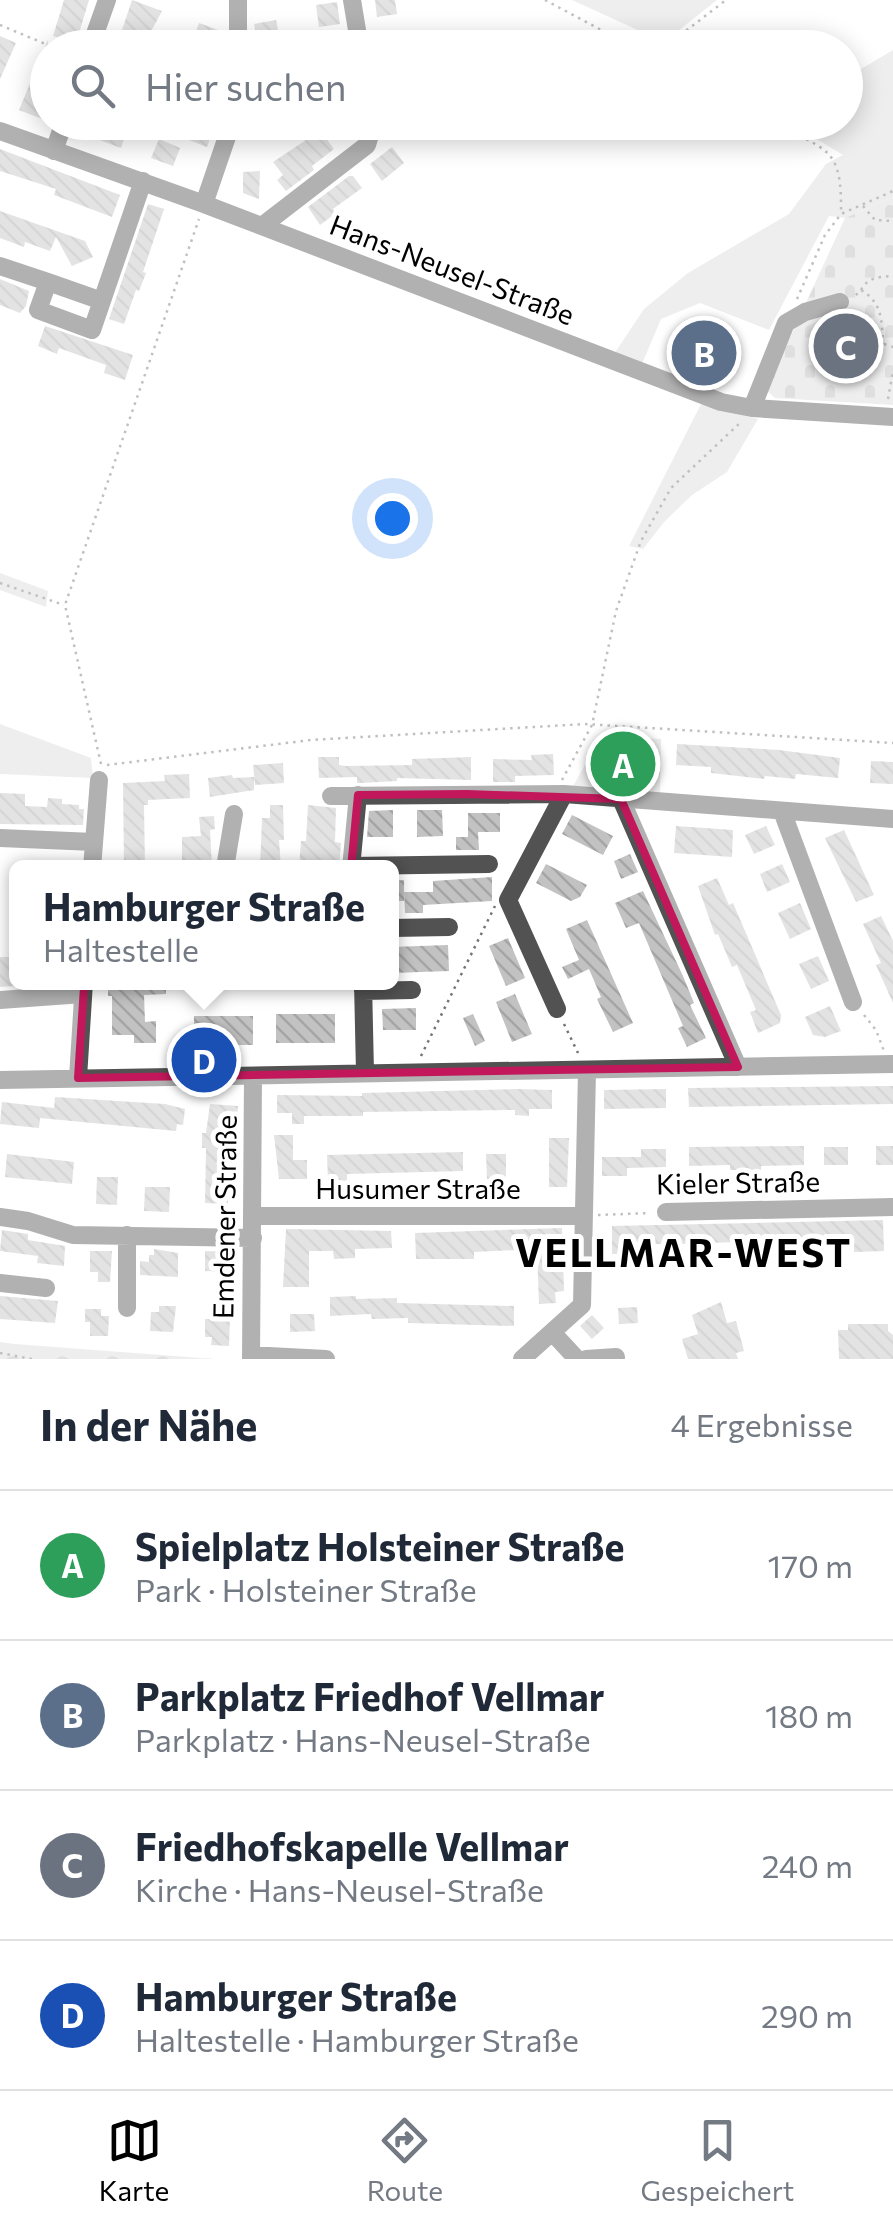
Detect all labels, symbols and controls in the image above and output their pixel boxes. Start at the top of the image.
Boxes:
search box [30,30,863,140]
icon: search [65,58,120,113]
text: Hier suchen [145,62,347,109]
street label: Hans-Neusel-Straße [325,207,579,331]
pin: C [814,308,878,384]
pin: B [672,316,736,390]
your location [367,493,418,544]
pin: A [590,726,656,802]
popup [9,860,399,990]
text: Hamburger Straße [43,882,365,929]
text: Haltestelle [43,929,199,969]
pin: D [172,1022,236,1098]
street label: Emdener Straße [205,1115,243,1319]
street label: Kieler Straße [656,1164,820,1200]
street label: Husumer Straße [315,1171,521,1205]
district label: VELLMAR-WEST [515,1228,853,1275]
text: In der Nähe [40,1398,257,1450]
text: 4 Ergebnisse [671,1404,853,1444]
text: Spielplatz Holsteiner Straße [135,1522,625,1569]
text: A [61,1545,84,1585]
text: 170 m [768,1545,853,1585]
text: Park · Holsteiner Straße [135,1569,477,1609]
text: Parkplatz Friedhof Vellmar [135,1672,604,1719]
text: B [62,1695,83,1735]
text: 180 m [765,1695,853,1735]
text: Parkplatz · Hans-Neusel-Straße [135,1719,591,1759]
text: Friedhofskapelle Vellmar [135,1822,569,1869]
text: C [62,1845,83,1885]
text: 240 m [762,1845,853,1885]
text: Kirche · Hans-Neusel-Straße [135,1869,544,1909]
text: Hamburger Straße [135,1972,457,2019]
text: D [61,1995,84,2035]
text: 290 m [761,1995,853,2035]
text: Haltestelle · Hamburger Straße [135,2019,579,2059]
tab: Karte [99,2113,169,2207]
tab: Route [367,2113,443,2207]
tab: Gespeichert [640,2113,794,2207]

